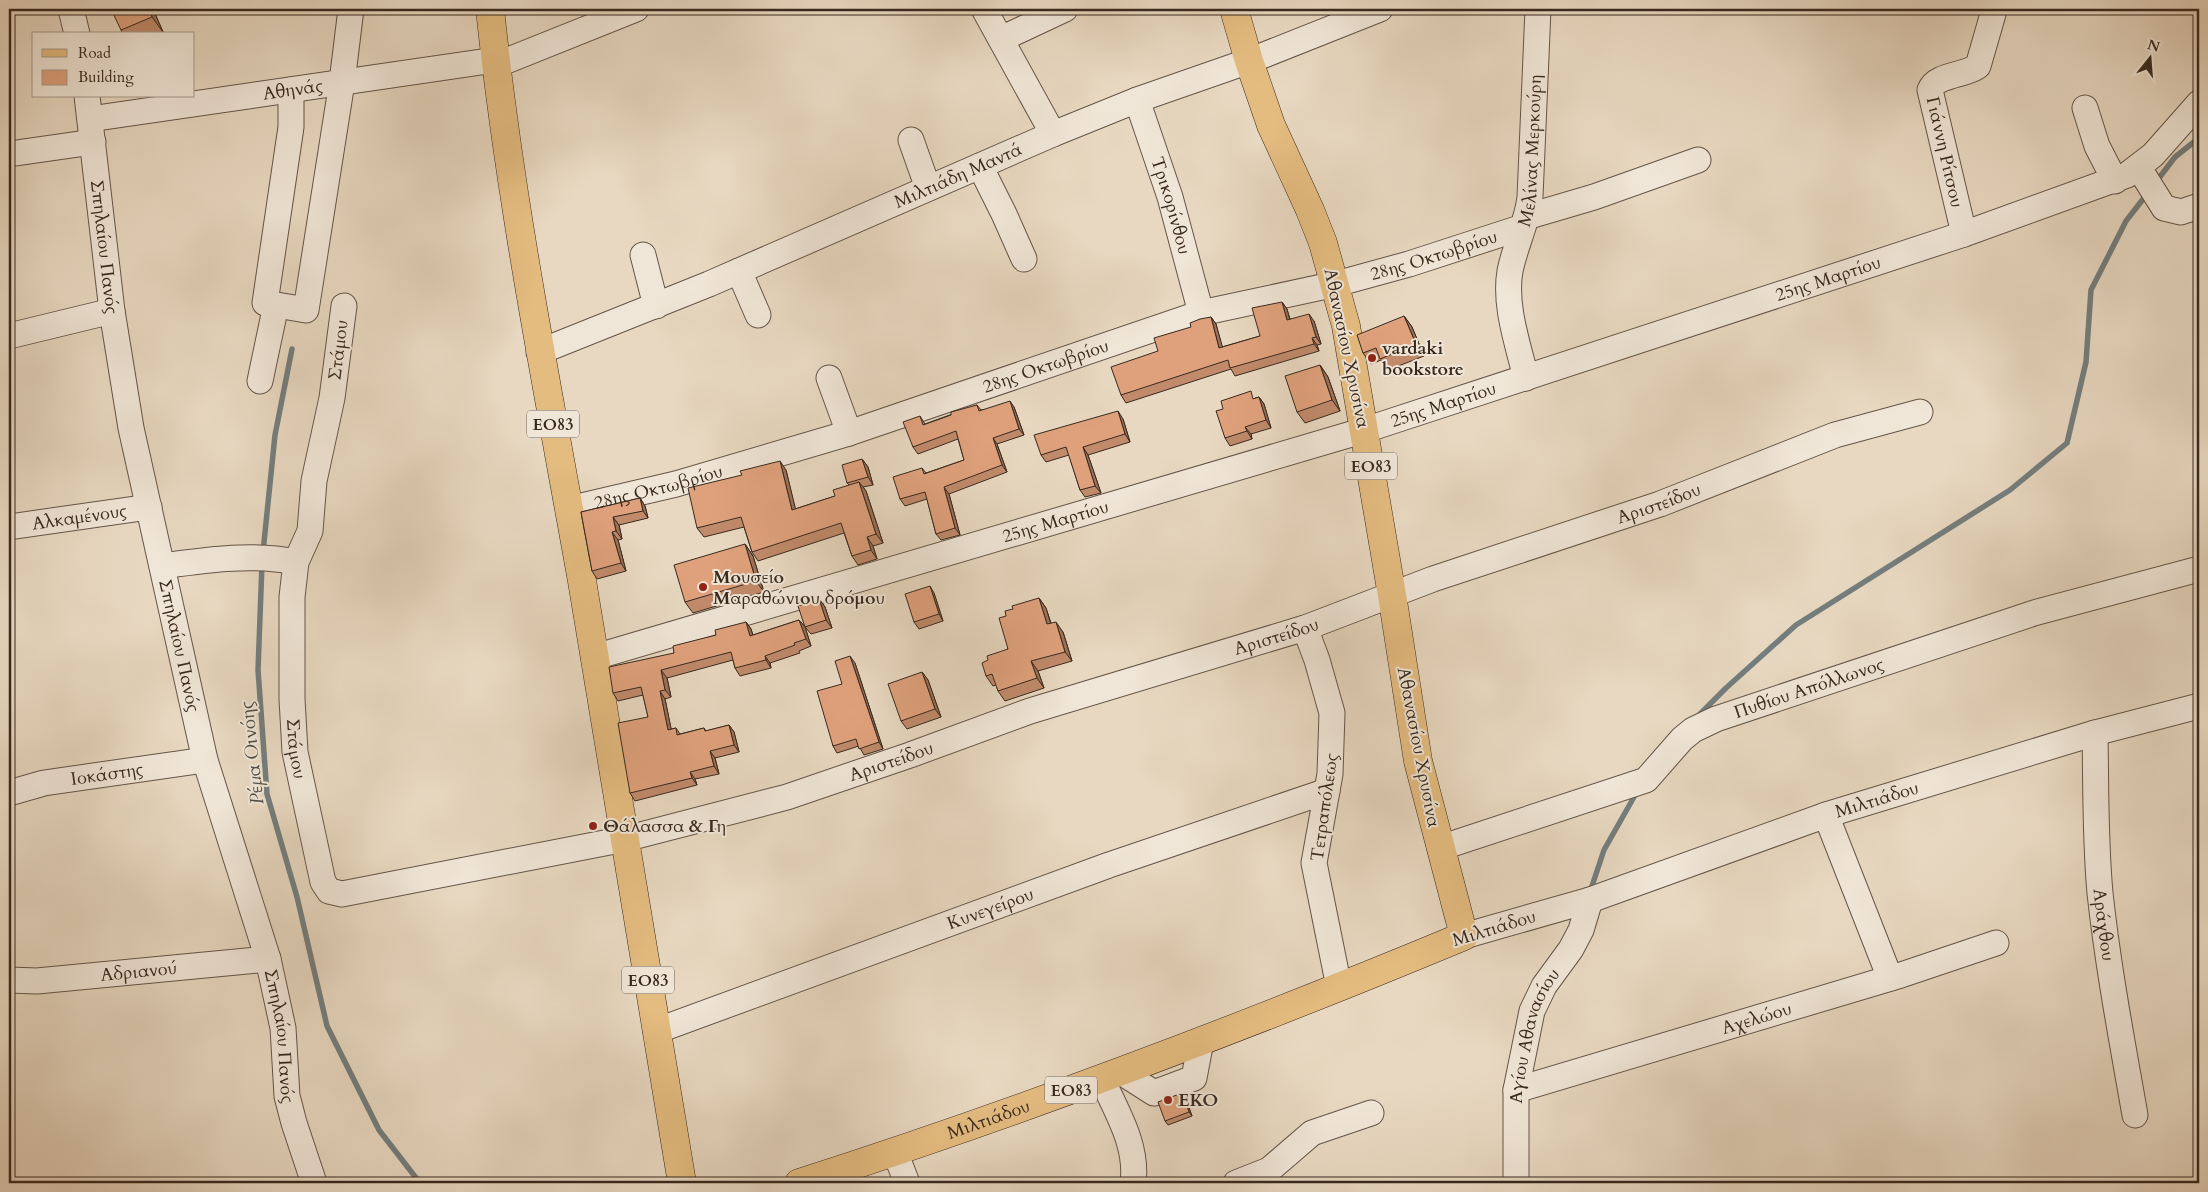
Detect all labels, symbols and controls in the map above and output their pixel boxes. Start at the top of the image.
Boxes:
legend [32,32,195,98]
north arrow [2126,32,2176,82]
text: N [2145,35,2162,57]
text: Road [78,43,111,63]
text: Building [78,67,134,87]
street label: Αθηνάς [261,73,325,107]
street label: Μελίνας Μερκούρη [1512,74,1548,230]
street label: Γιάννη Ρίτσου [1920,94,1969,210]
street label: Μιλτιάδη Μαντά [890,137,1026,215]
street label: Τρικορίνθου [1144,154,1197,257]
street label: Σπηλαίου Πανός [84,179,124,316]
street label: 28ης Οκτωβρίου [1367,224,1501,287]
street label: 25ης Μαρτίου [1772,250,1884,308]
street label: Αθανασίου Χρυσίνα [1317,266,1376,430]
street label: Στάμου [322,318,355,382]
street label: 28ης Οκτωβρίου [979,333,1112,400]
place label: vardaki bookstore [1382,336,1464,382]
marker: vardaki bookstore [1366,352,1378,364]
street label: 25ης Μαρτίου [1387,376,1499,434]
road number: ΕΟ83 [527,410,579,438]
road number: ΕΟ83 [1345,452,1397,480]
street label: 28ης Οκτωβρίου [592,459,726,516]
street label: Αριστείδου [1613,477,1704,530]
street label: 25ης Μαρτίου [999,494,1112,549]
street label: Αλκαμένους [30,498,129,537]
place label: Μουσείο Μαραθώνιου δρόμου [713,565,885,611]
street label: Σπηλαίου Πανός [152,577,206,715]
marker: Μουσείο Μαραθώνιου δρόμου [697,581,709,593]
street label: Αριστείδου [1231,612,1323,662]
street label: Πυθίου Απόλλωνος [1731,652,1887,725]
street label: Αθανασίου Χρυσίνα [1391,665,1446,829]
water label: Ρέμα Οινόης [234,700,270,806]
street label: Στάμου [280,718,312,781]
street label: Αριστείδου [846,736,937,788]
street label: Τετραπόλεως [1305,751,1344,863]
street label: Ιοκάστης [69,757,145,792]
street label: Μιλτιάδου [1832,775,1922,825]
place label: Θάλασσα & Γη [603,814,726,839]
marker: Θάλασσα & Γη [587,820,599,832]
street label: Κυνεγείρου [944,882,1037,936]
street label: Αράχθου [2087,887,2121,963]
street label: Μιλτιάδου [1449,904,1539,953]
street label: Αδριανού [99,956,178,988]
street label: Αγίου Αθανασίου [1504,963,1566,1104]
road number: ΕΟ83 [622,966,674,994]
street label: Σπηλαίου Πανός [258,967,300,1106]
street label: Αχελώου [1719,996,1795,1041]
road number: ΕΟ83 [1045,1076,1097,1104]
place label: EKO [1178,1088,1218,1113]
street label: Μιλτιάδου [944,1094,1034,1146]
marker: EKO [1162,1094,1174,1106]

